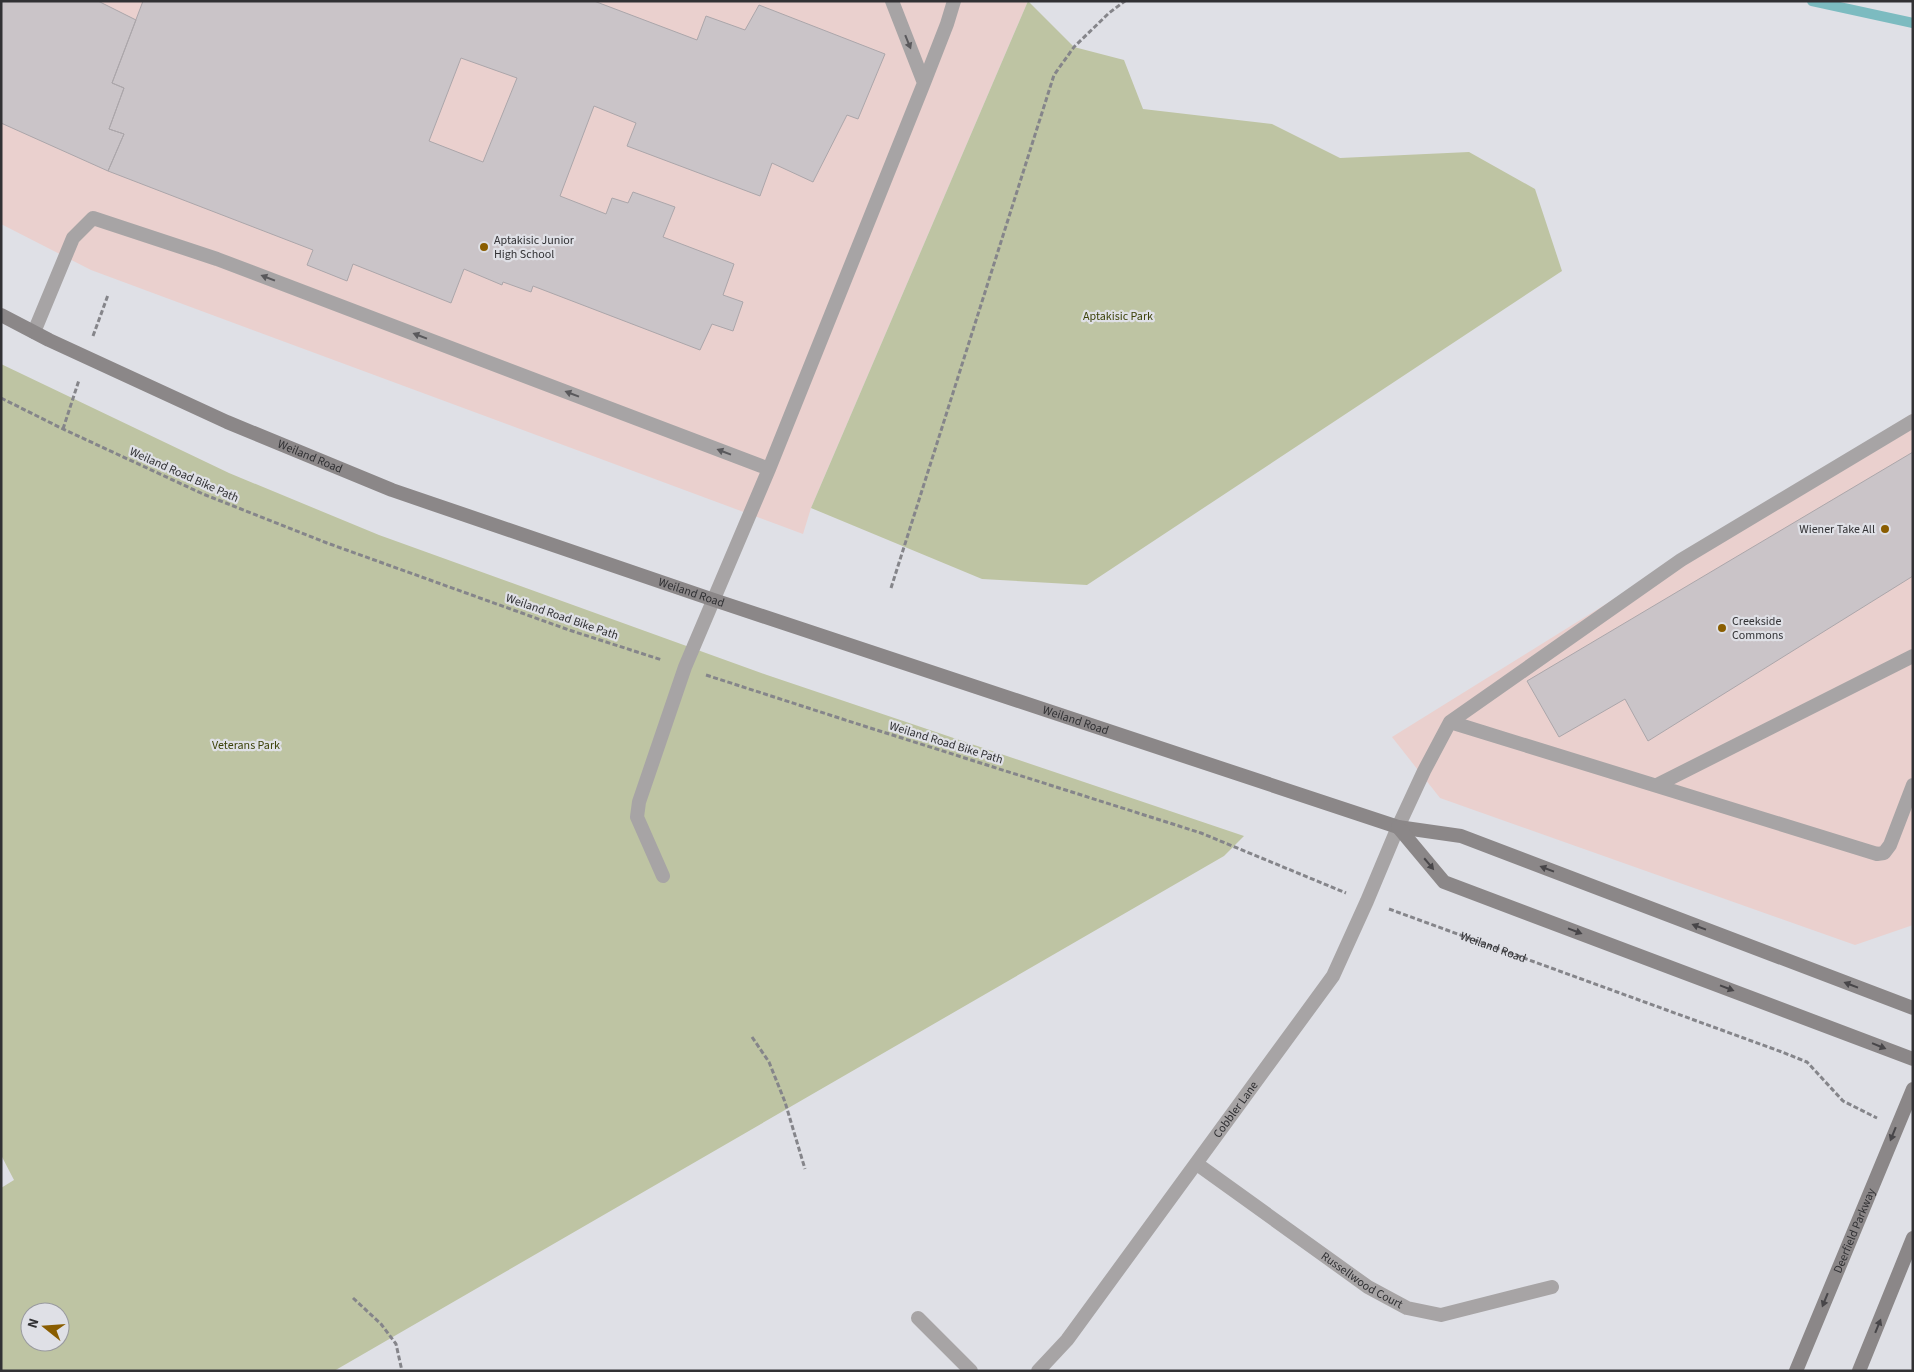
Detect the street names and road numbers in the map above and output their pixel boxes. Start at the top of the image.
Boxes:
street label: Weiland Road [275,435,345,477]
street label: Weiland Road Bike Path [127,443,241,507]
street label: Weiland Road [656,573,727,611]
street label: Weiland Road Bike Path [503,590,621,644]
street label: Weiland Road [1040,701,1111,739]
street label: Weiland Road Bike Path [887,718,1005,768]
street label: Weiland Road [1458,927,1529,967]
street label: Cobbler Lane [1209,1077,1262,1141]
street label: Deerfield Parkway [1829,1185,1880,1276]
street label: Russellwood Court [1318,1248,1406,1313]

